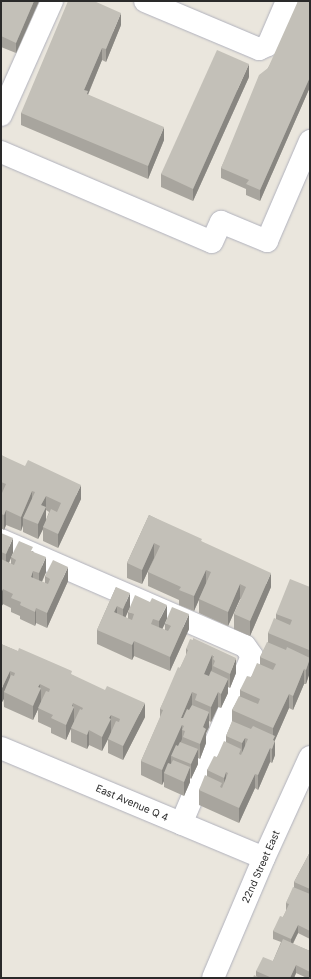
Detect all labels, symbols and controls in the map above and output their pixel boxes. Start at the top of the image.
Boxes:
street label: East Avenue Q 4 [94,782,170,824]
street label: 22nd Street East [240,829,282,905]

